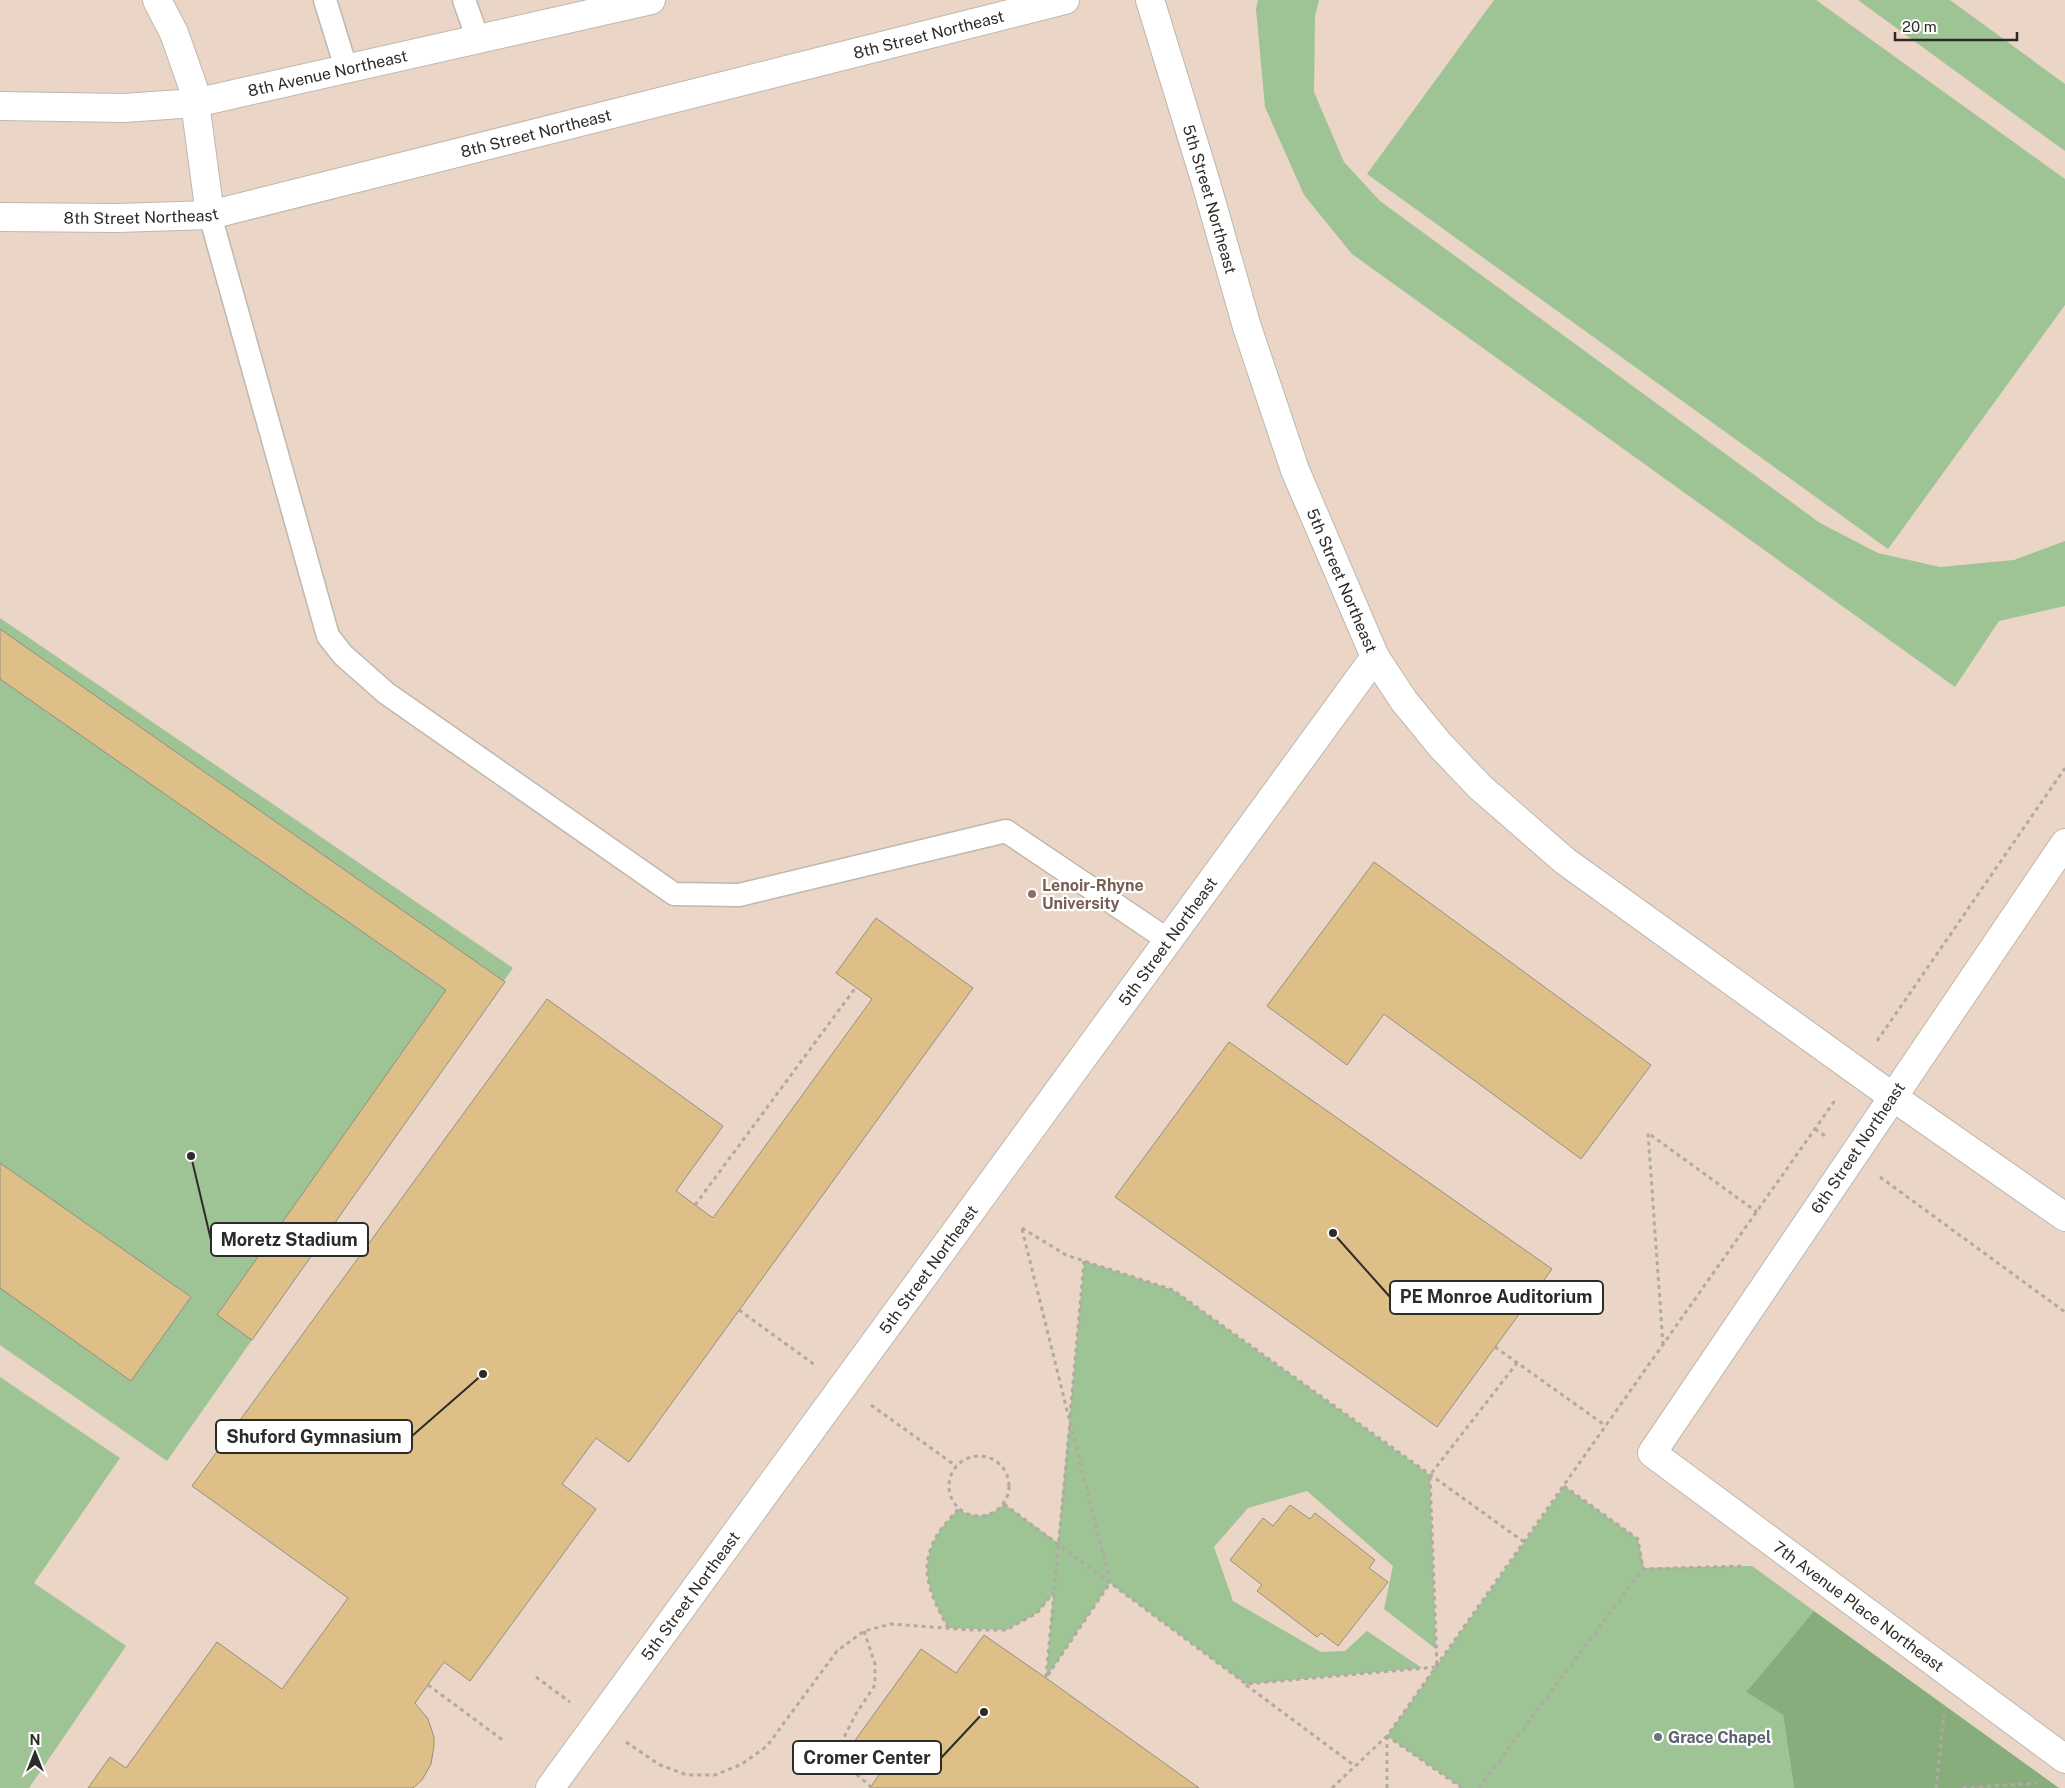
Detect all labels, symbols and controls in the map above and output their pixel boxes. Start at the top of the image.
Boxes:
street label: 8th Street Northeast [851,6,1006,62]
scale bar [1895,10,2018,42]
text: 20 m [1902,18,1937,35]
street label: 8th Avenue Northeast [246,46,409,100]
street label: 8th Street Northeast [458,105,613,161]
street label: 5th Street Northeast [1179,122,1241,276]
street label: 8th Street Northeast [63,204,220,228]
street label: 5th Street Northeast [1303,506,1381,655]
street label: 5th Street Northeast [1114,873,1221,1009]
place label: Lenoir-Rhyne University [1042,876,1144,913]
marker: Lenoir-Rhyne University [1026,888,1038,900]
street label: 6th Street Northeast [1807,1079,1909,1217]
street label: 5th Street Northeast [875,1201,982,1337]
callout: Moretz Stadium [211,1223,368,1256]
text: Moretz Stadium [220,1229,358,1250]
callout: PE Monroe Auditorium [1390,1281,1603,1314]
text: PE Monroe Auditorium [1400,1286,1592,1307]
callout: Shuford Gymnasium [216,1420,412,1453]
text: Shuford Gymnasium [226,1426,402,1447]
street label: 5th Street Northeast [637,1528,744,1664]
street label: 7th Avenue Place Northeast [1770,1537,1948,1676]
north arrow [10,1728,60,1778]
place label: Grace Chapel [1668,1728,1771,1747]
marker: Grace Chapel [1652,1731,1664,1743]
text: N [30,1732,40,1748]
callout: Cromer Center [793,1741,941,1774]
text: Cromer Center [803,1747,931,1768]

